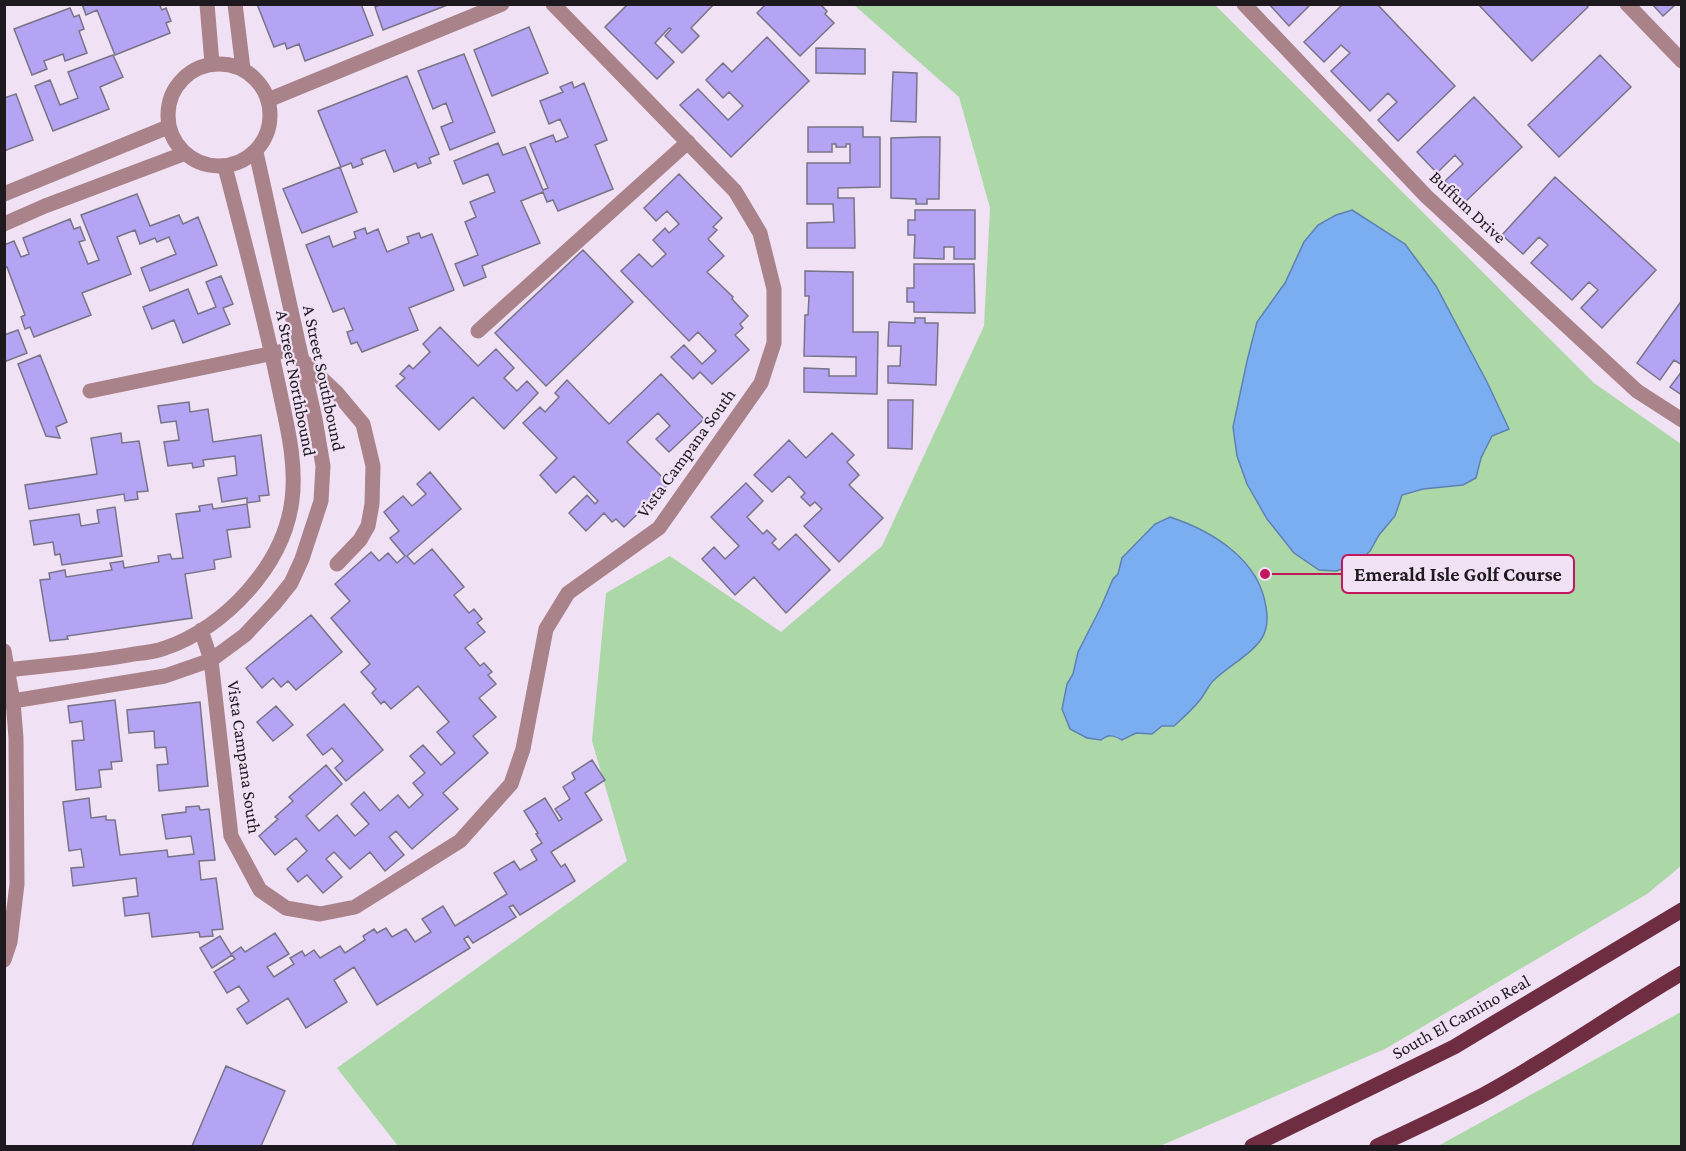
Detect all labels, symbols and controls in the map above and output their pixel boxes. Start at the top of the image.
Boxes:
street label: Buffum Drive [1426,167,1510,247]
street label: A Street Southbound [299,303,349,453]
street label: A Street Northbound [272,308,320,458]
street label: Vista Campana South [633,384,740,521]
callout: Emerald Isle Golf Course [1342,555,1574,593]
text: Emerald Isle Golf Course [1354,563,1562,585]
street label: Vista Campana South [223,679,265,835]
street label: South El Camino Real [1389,971,1534,1063]

